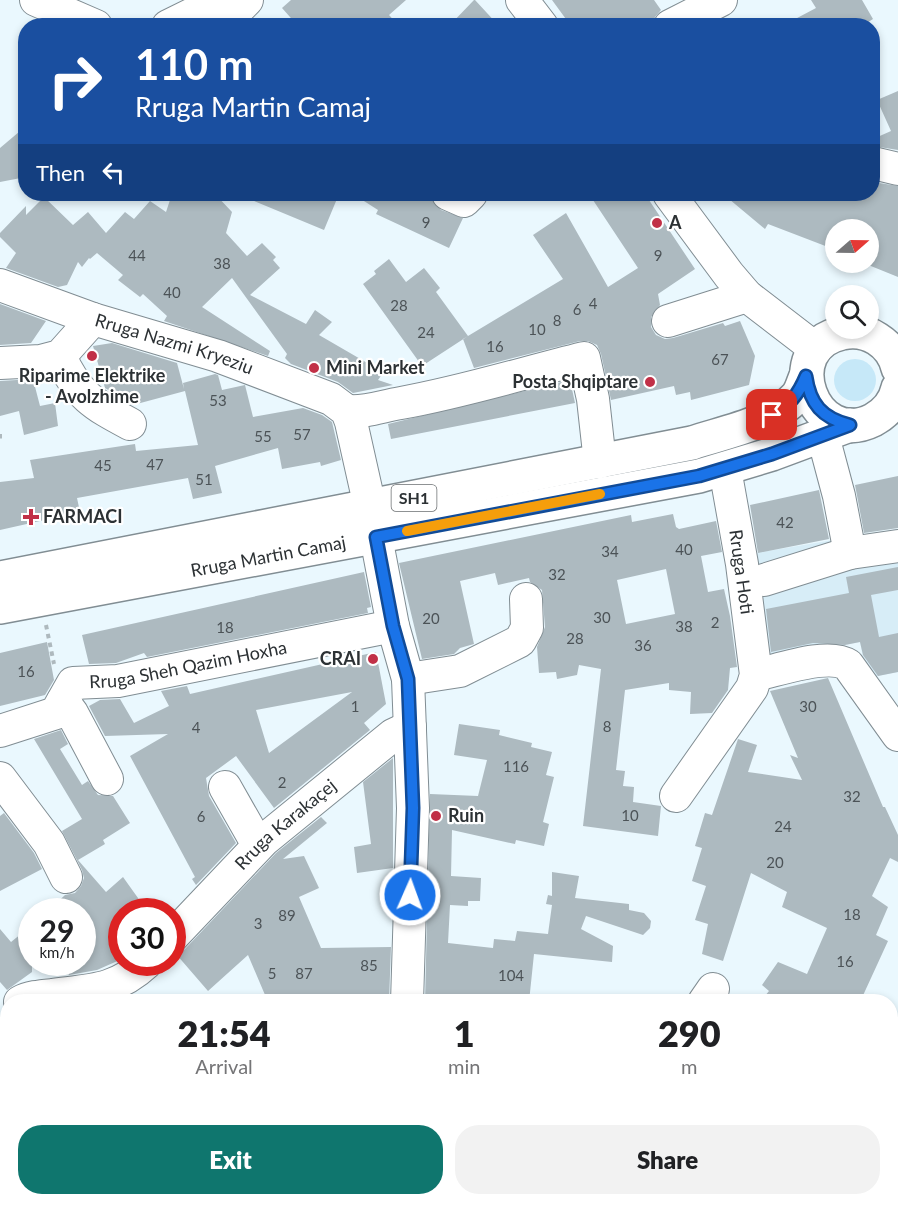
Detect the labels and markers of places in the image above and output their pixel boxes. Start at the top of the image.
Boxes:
place label: A [668,211,682,233]
marker: A [650,216,664,230]
marker: Riparime Elektrike - Avolzhime [85,349,99,363]
place label: Mini Market [326,356,425,378]
marker: Mini Market [307,361,321,375]
place label: Riparime Elektrike - Avolzhime [19,364,166,407]
place label: Posta Shqiptare [512,370,638,392]
marker: Posta Shqiptare [643,375,657,389]
pin [746,389,797,440]
place label: FARMACI [43,505,123,527]
marker: FARMACI [24,510,38,524]
place label: CRAI [320,647,361,669]
marker: CRAI [366,652,380,666]
place label: Ruin [448,804,484,826]
marker: Ruin [429,809,443,823]

